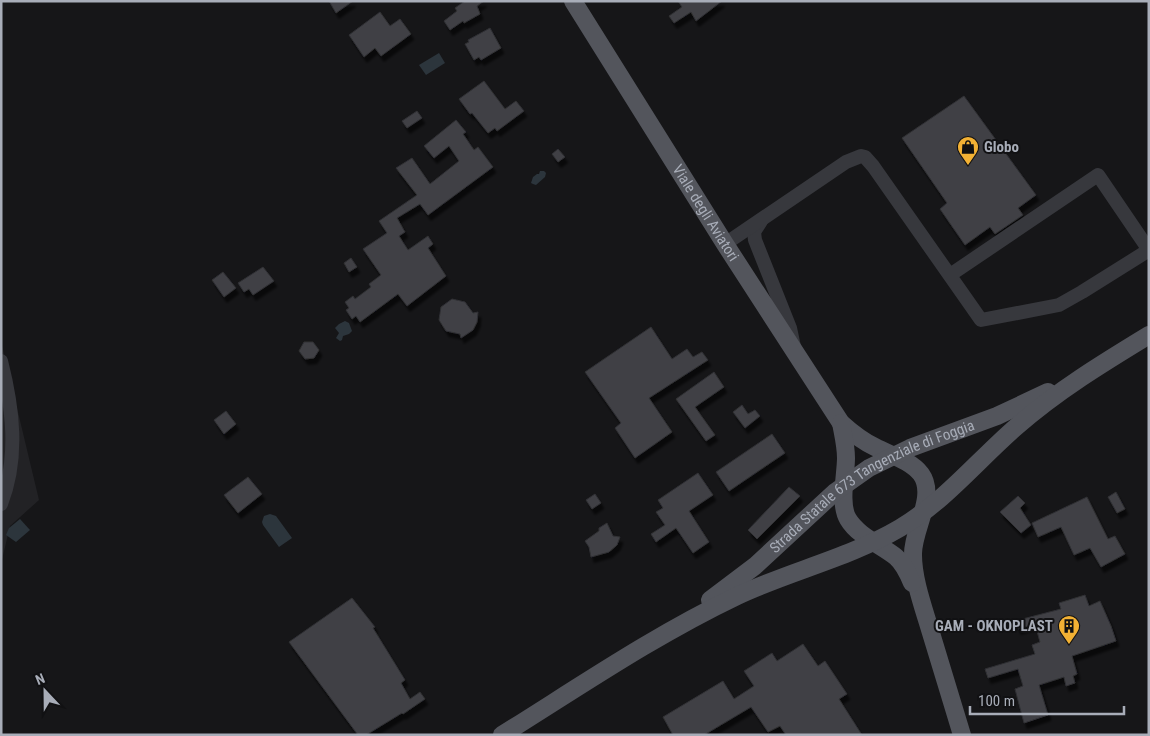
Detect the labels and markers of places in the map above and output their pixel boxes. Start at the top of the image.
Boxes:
shop icon: Globo [956,135,980,166]
place label: Globo [984,138,1019,156]
building icon: GAM - OKNOPLAST [1057,614,1081,645]
place label: GAM - OKNOPLAST [935,617,1053,635]

